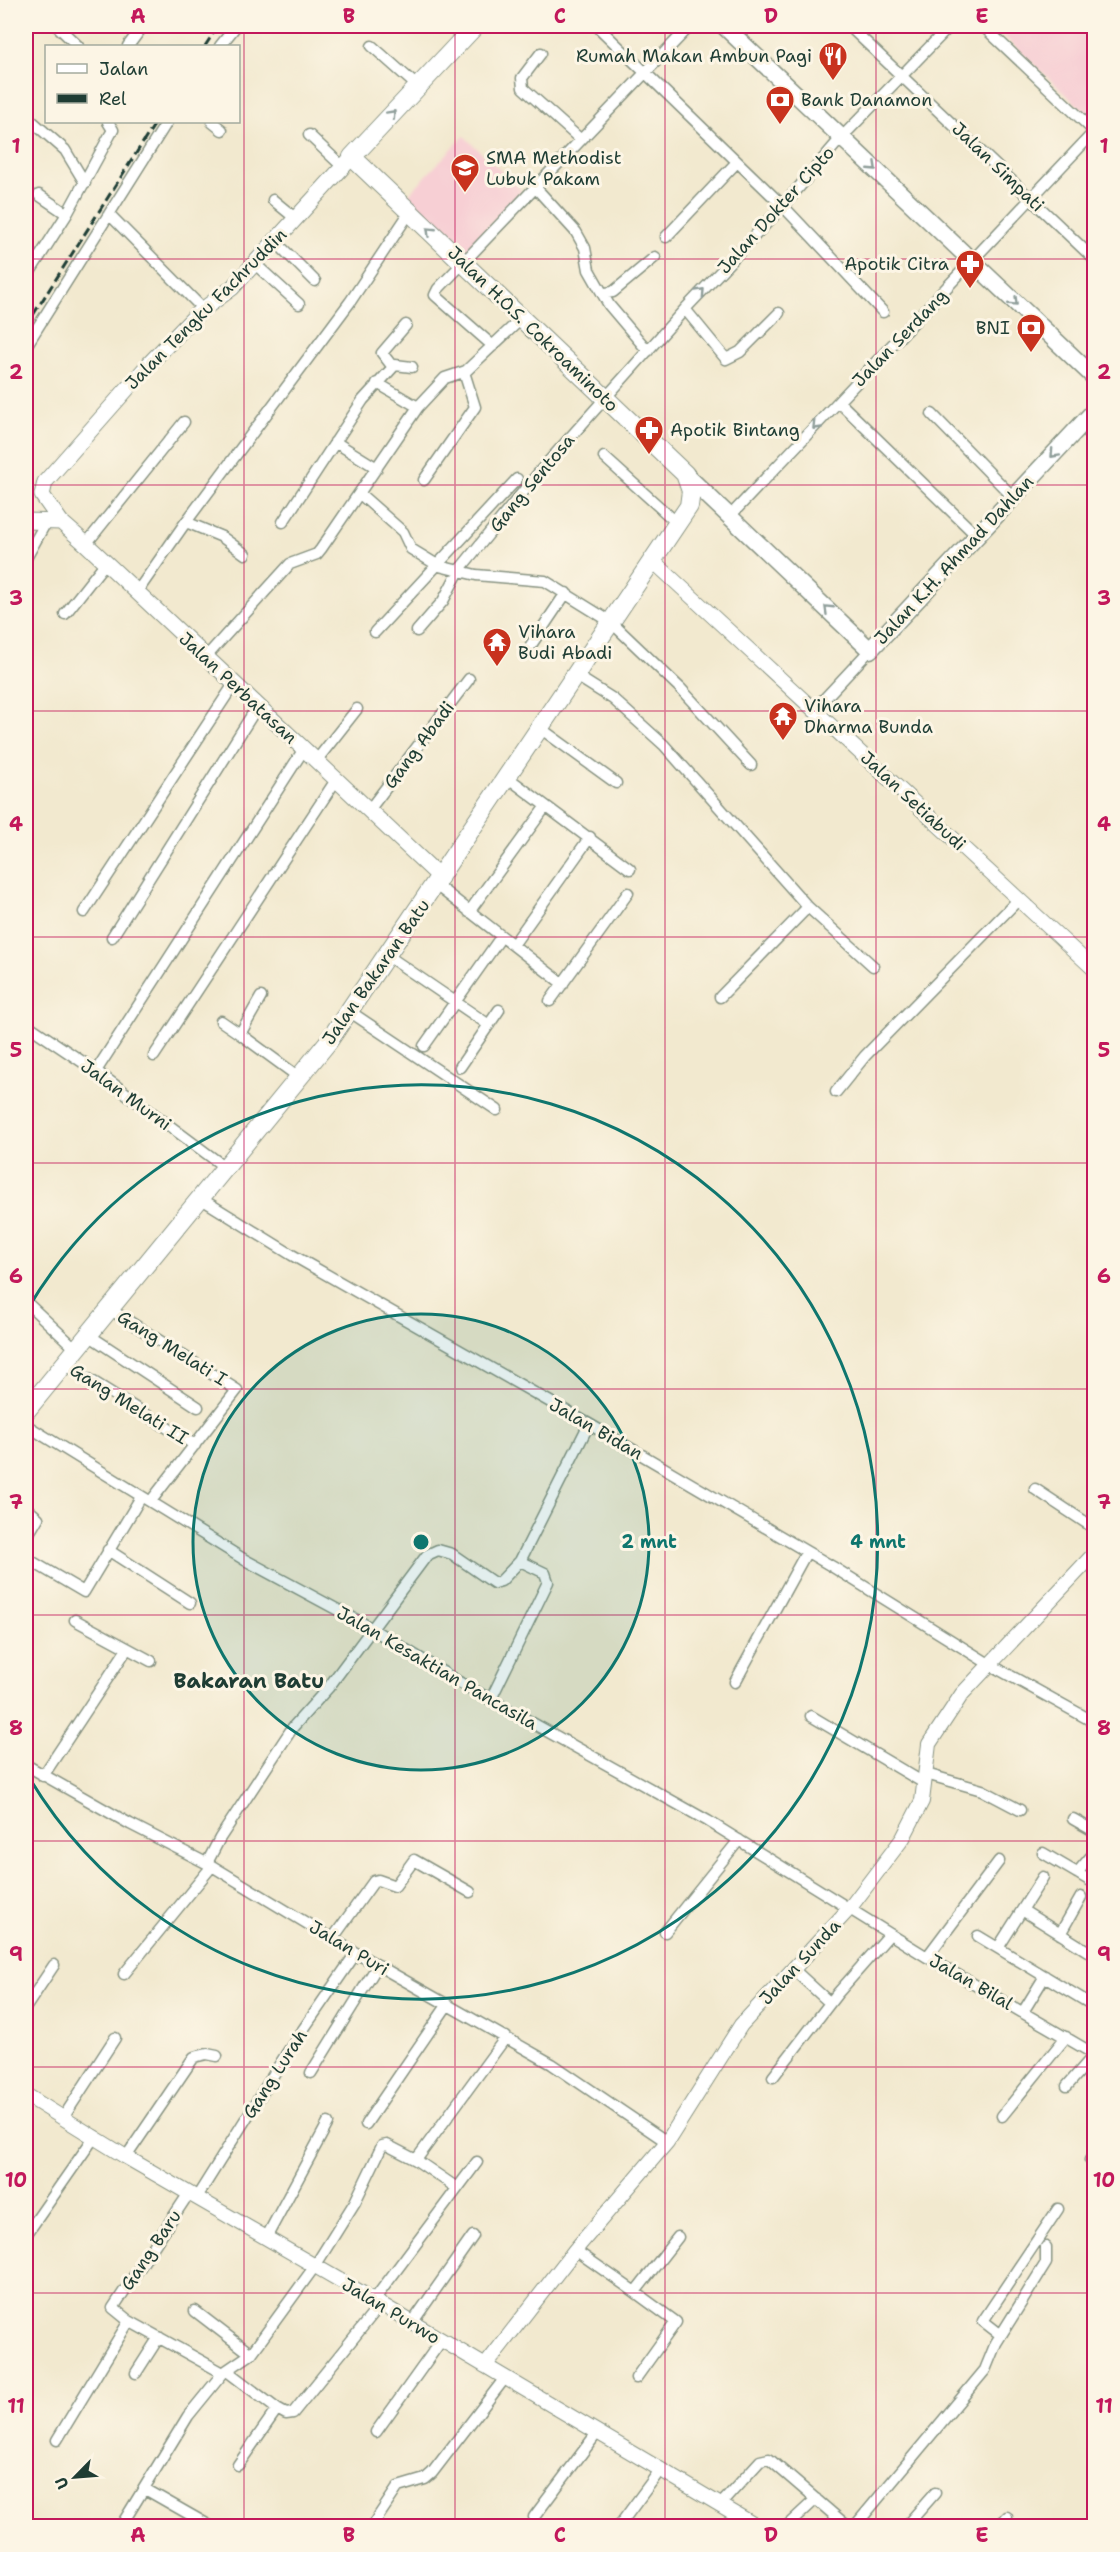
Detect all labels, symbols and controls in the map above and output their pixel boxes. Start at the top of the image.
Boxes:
text: A [130,3,146,29]
text: B [343,3,355,29]
text: C [554,3,566,29]
text: D [764,3,778,29]
text: E [975,3,989,29]
restaurant icon: Rumah Makan Ambun Pagi [817,40,849,82]
place label: Rumah Makan Ambun Pagi [576,44,812,68]
legend [45,45,240,123]
text: Jalan [99,57,148,81]
bank icon: Bank Danamon [764,84,796,126]
text: Rel [99,87,127,111]
place label: Bank Danamon [801,88,932,112]
one-way arrow [385,110,396,121]
street label: Jalan Simpati [947,117,1049,217]
text: 1 [11,133,21,159]
text: 1 [1099,133,1109,159]
street label: Jalan Dokter Cipto [712,141,840,279]
place label: SMA Methodist Lubuk Pakam [486,146,622,191]
school or university icon: SMA Methodist Lubuk Pakam [449,152,481,194]
one-way arrow [865,160,876,171]
street label: Jalan Tengku Fachruddin [120,223,292,395]
one-way arrow [426,227,437,238]
street label: Jalan H.O.S. Cokroaminoto [442,241,624,417]
pharmacy icon: Apotik Citra [954,248,986,290]
place label: Apotik Citra [844,252,949,276]
street label: Jalan Serdang [847,284,953,392]
one-way arrow [694,289,705,299]
one-way arrow [1007,294,1018,305]
bank icon: BNI [1015,312,1047,354]
place label: BNI [976,316,1010,340]
text: 2 [9,359,23,385]
text: 2 [1097,359,1111,385]
pharmacy icon: Apotik Bintang [633,414,665,456]
place label: Apotik Bintang [670,418,800,442]
one-way arrow [813,418,824,429]
street label: Gang Sentosa [484,429,580,537]
one-way arrow [1051,446,1062,457]
street label: Jalan K.H. Ahmad Dahlan [869,470,1039,650]
text: 3 [9,585,23,611]
text: 3 [1097,585,1111,611]
one-way arrow [824,606,835,617]
place label: Vihara Budi Abadi [518,620,612,665]
temple icon: Vihara Budi Abadi [481,626,513,668]
street label: Jalan Perbatasan [174,627,302,749]
place label: Vihara Dharma Bunda [804,694,933,739]
street label: Gang Abadi [378,696,460,794]
temple icon: Vihara Dharma Bunda [767,700,799,742]
street label: Jalan Setiabudi [855,746,971,856]
text: 4 [9,811,23,837]
text: 4 [1097,811,1111,837]
street label: Jalan Bakaran Batu [317,894,435,1050]
text: 5 [10,1037,22,1063]
text: 5 [1098,1037,1110,1063]
street label: Jalan Murni [76,1054,176,1136]
text: 6 [9,1263,23,1289]
text: 6 [1097,1263,1111,1289]
street label: Gang Melati I [113,1305,231,1391]
street label: Gang Melati II [65,1358,193,1450]
street label: Jalan Bidan [545,1392,647,1466]
text: 7 [9,1489,23,1515]
text: 7 [1097,1489,1111,1515]
text: 2 mnt [621,1530,677,1554]
text: 4 mnt [850,1530,906,1554]
centre of rings [411,1532,431,1552]
street label: Jalan Kesaktian Pancasila [332,1601,542,1735]
district label: Bakaran Batu [174,1667,324,1695]
text: 8 [9,1715,23,1741]
text: 8 [1097,1715,1111,1741]
street label: Jalan Sunda [754,1914,846,2010]
street label: Jalan Puri [305,1915,393,1981]
text: 9 [9,1941,23,1967]
text: 9 [1097,1941,1111,1967]
street label: Jalan Bilal [925,1948,1018,2016]
street label: Gang Lurah [237,2025,313,2123]
text: 10 [5,2167,27,2193]
text: 10 [1093,2167,1115,2193]
street label: Gang Baru [115,2205,187,2295]
street label: Jalan Purwo [337,2272,445,2350]
text: 11 [7,2393,25,2419]
text: 11 [1095,2393,1113,2419]
north arrow [45,2447,105,2507]
text: U [50,2474,74,2493]
text: A [130,2522,146,2548]
text: B [343,2522,355,2548]
text: C [554,2522,566,2548]
text: D [764,2522,778,2548]
text: E [975,2522,989,2548]

